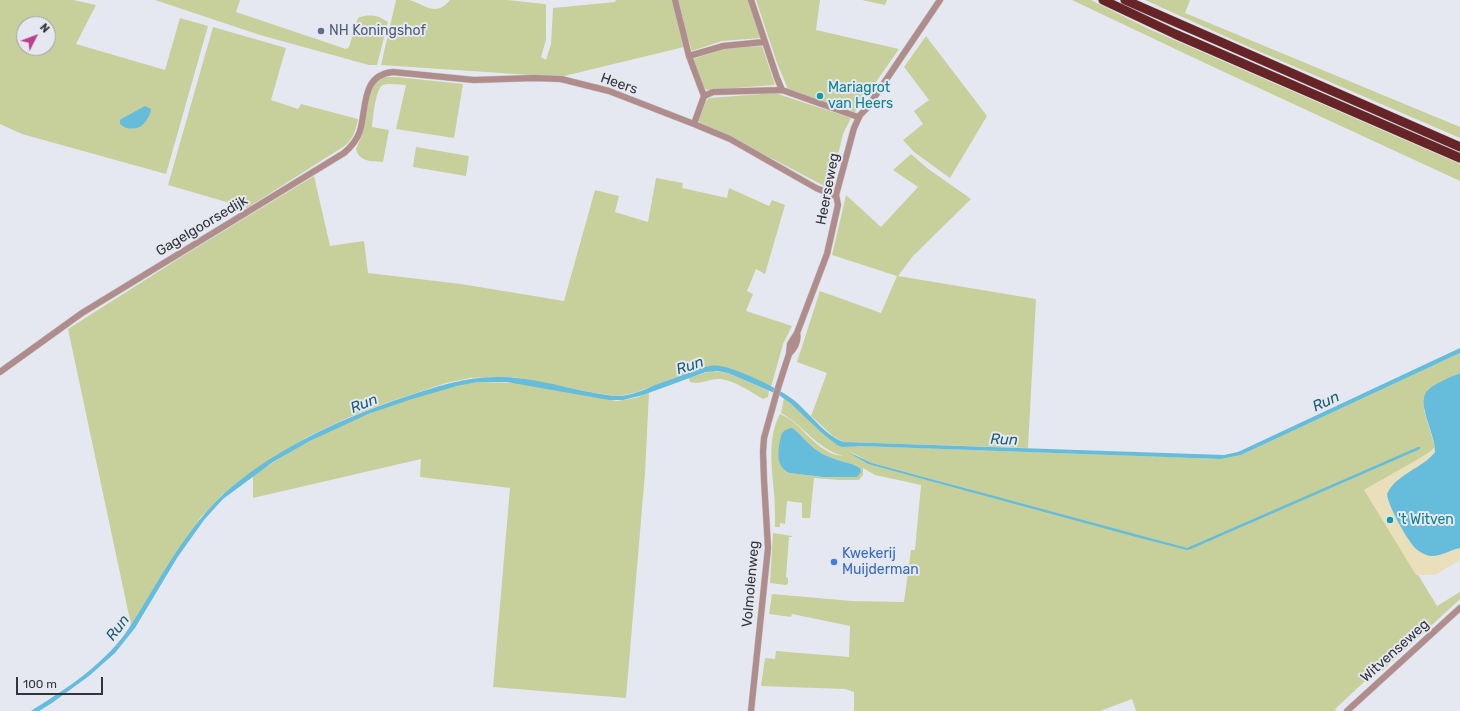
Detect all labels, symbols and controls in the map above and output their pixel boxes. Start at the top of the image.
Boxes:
north arrow [16,16,56,56]
text: N [37,21,52,36]
place label: NH Koningshof [329,23,426,39]
marker: NH Koningshof [316,26,326,36]
street label: Heers [598,70,640,98]
place label: Mariagrot van Heers [828,80,893,112]
marker: Mariagrot van Heers [815,91,825,101]
street label: Heerseweg [813,152,843,226]
street label: Gagelgoorsedijk [153,192,251,260]
water label: Run [674,353,706,379]
water label: Run [1310,388,1342,416]
water label: Run [348,390,380,418]
water label: Run [990,431,1018,449]
place label: 't Witven [1398,512,1454,528]
marker: 't Witven [1385,515,1395,525]
street label: Volmolenweg [739,540,763,628]
place label: Kwekerij Muijderman [842,546,919,578]
marker: Kwekerij Muijderman [829,557,839,567]
water label: Run [102,611,134,645]
street label: Witvenseweg [1357,616,1433,686]
scale bar [18,669,105,695]
text: 100 m [23,677,57,691]

